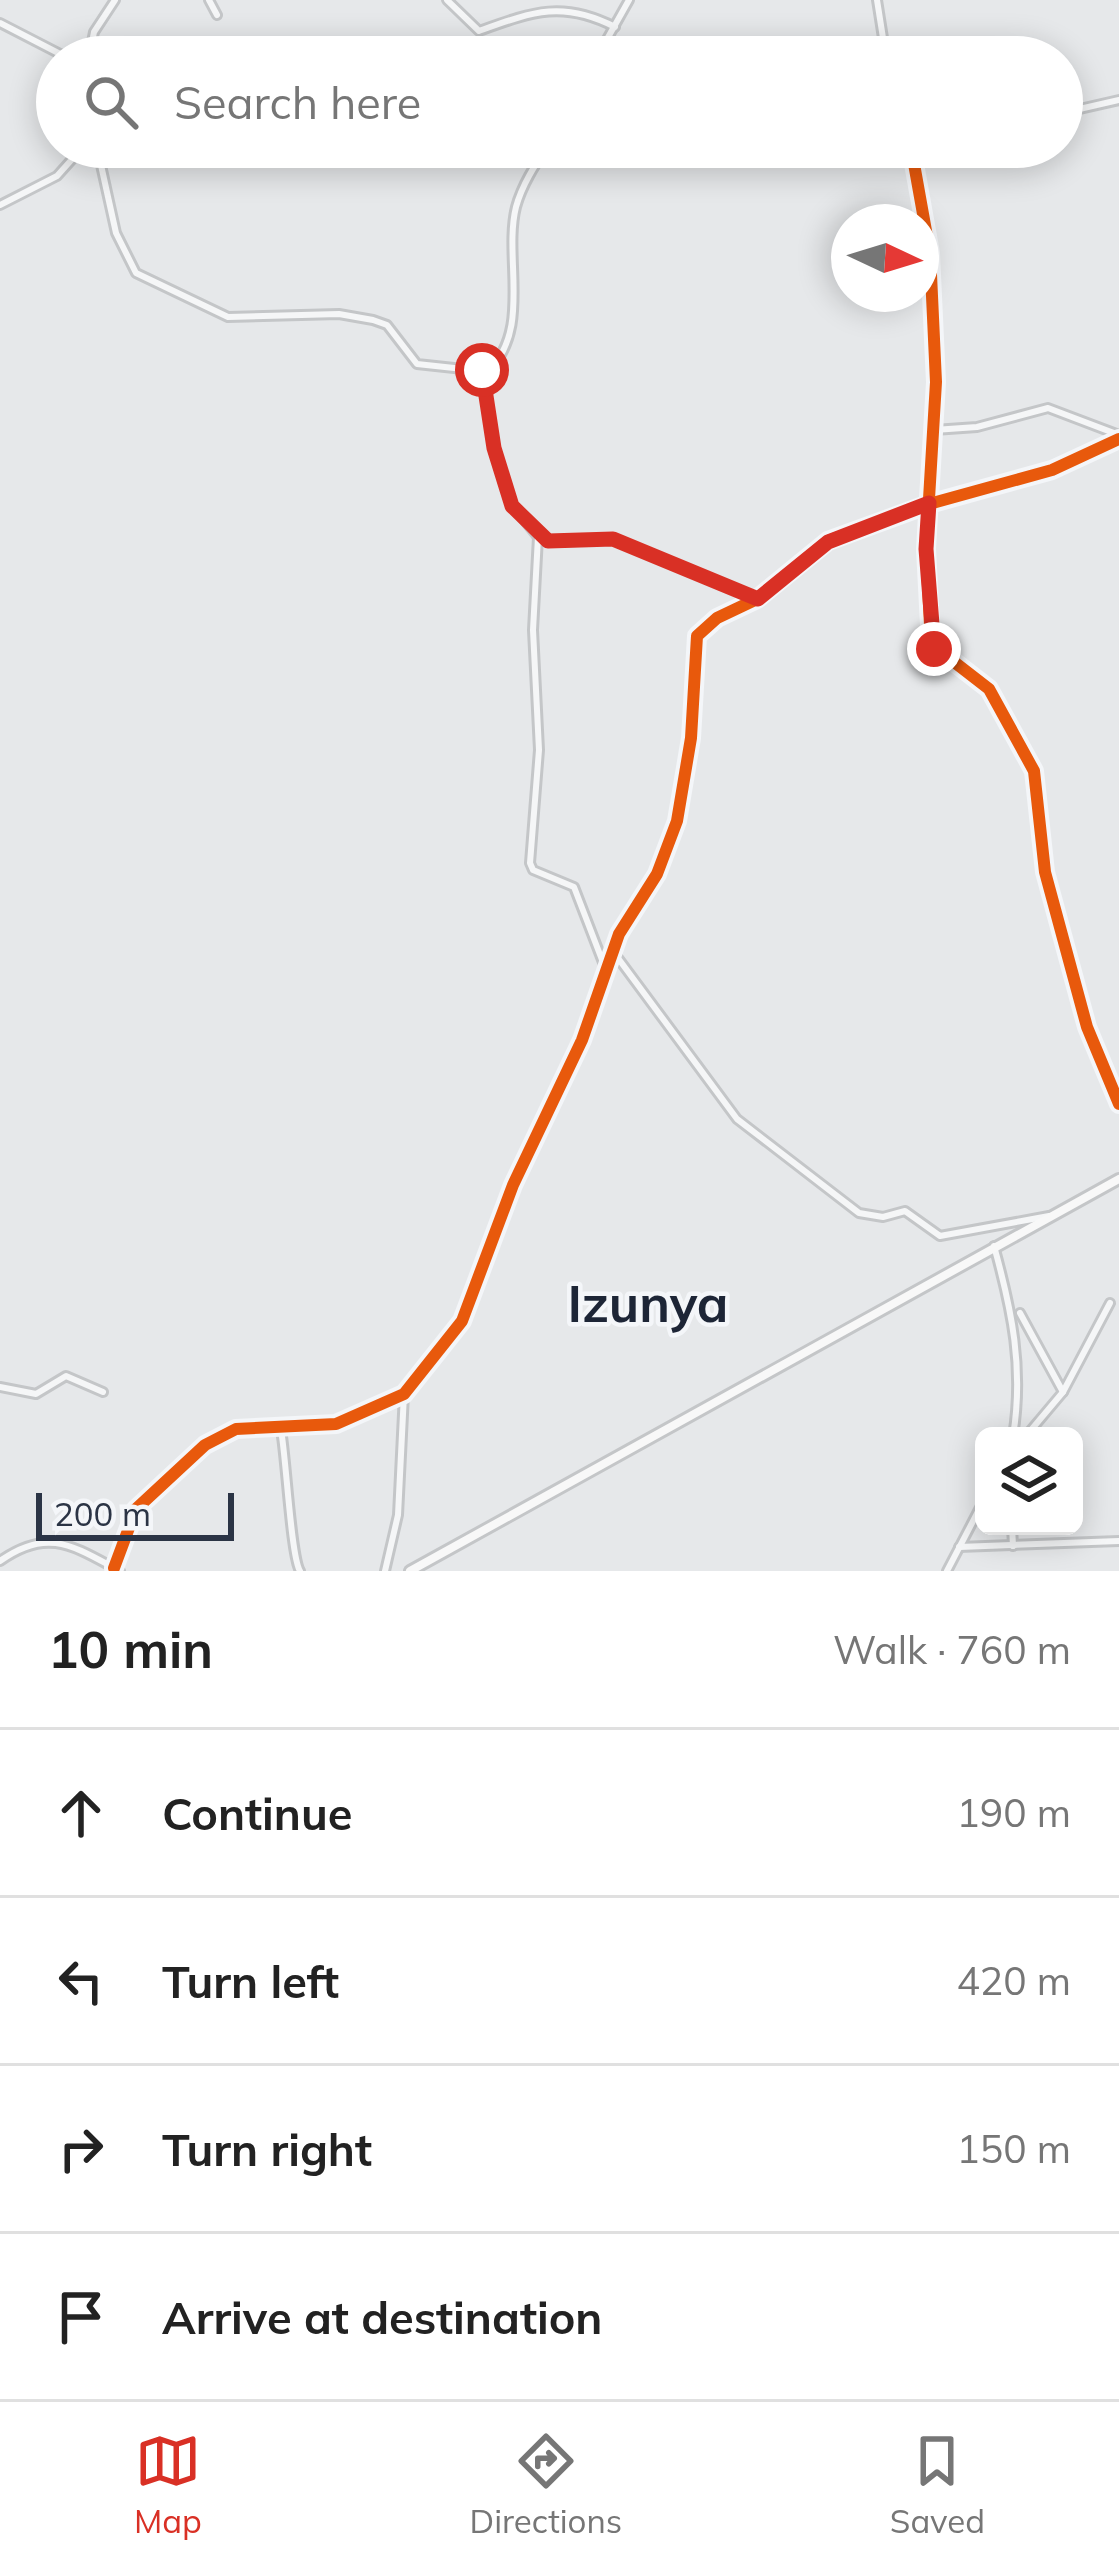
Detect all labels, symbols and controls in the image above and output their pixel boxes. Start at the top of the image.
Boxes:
search box [36,36,1083,168]
icon: search [78,69,144,135]
text: Search here [174,74,421,130]
north arrow [831,204,939,312]
route start [455,343,509,397]
route end [907,622,961,676]
district label: Izunya [567,1271,729,1335]
map controls [975,1427,1083,1535]
button: layers [975,1427,1083,1535]
scale bar [36,1487,234,1540]
text: 200 m [54,1493,151,1534]
text: 10 min [48,1617,213,1681]
text: Walk · 760 m [833,1625,1071,1674]
icon: ahead [48,1780,114,1846]
text: Continue [162,1785,352,1841]
text: 190 m [956,1788,1071,1837]
icon: left [48,1948,114,2014]
text: Turn left [162,1953,339,2009]
text: 420 m [956,1956,1071,2005]
icon: right [48,2116,114,2182]
text: Turn right [162,2121,372,2177]
text: 150 m [956,2124,1071,2173]
icon: arrive [48,2284,114,2350]
text: Arrive at destination [162,2289,602,2345]
tab: Map [134,2428,202,2541]
tab: Directions [470,2428,622,2541]
tab: Saved [890,2428,985,2541]

